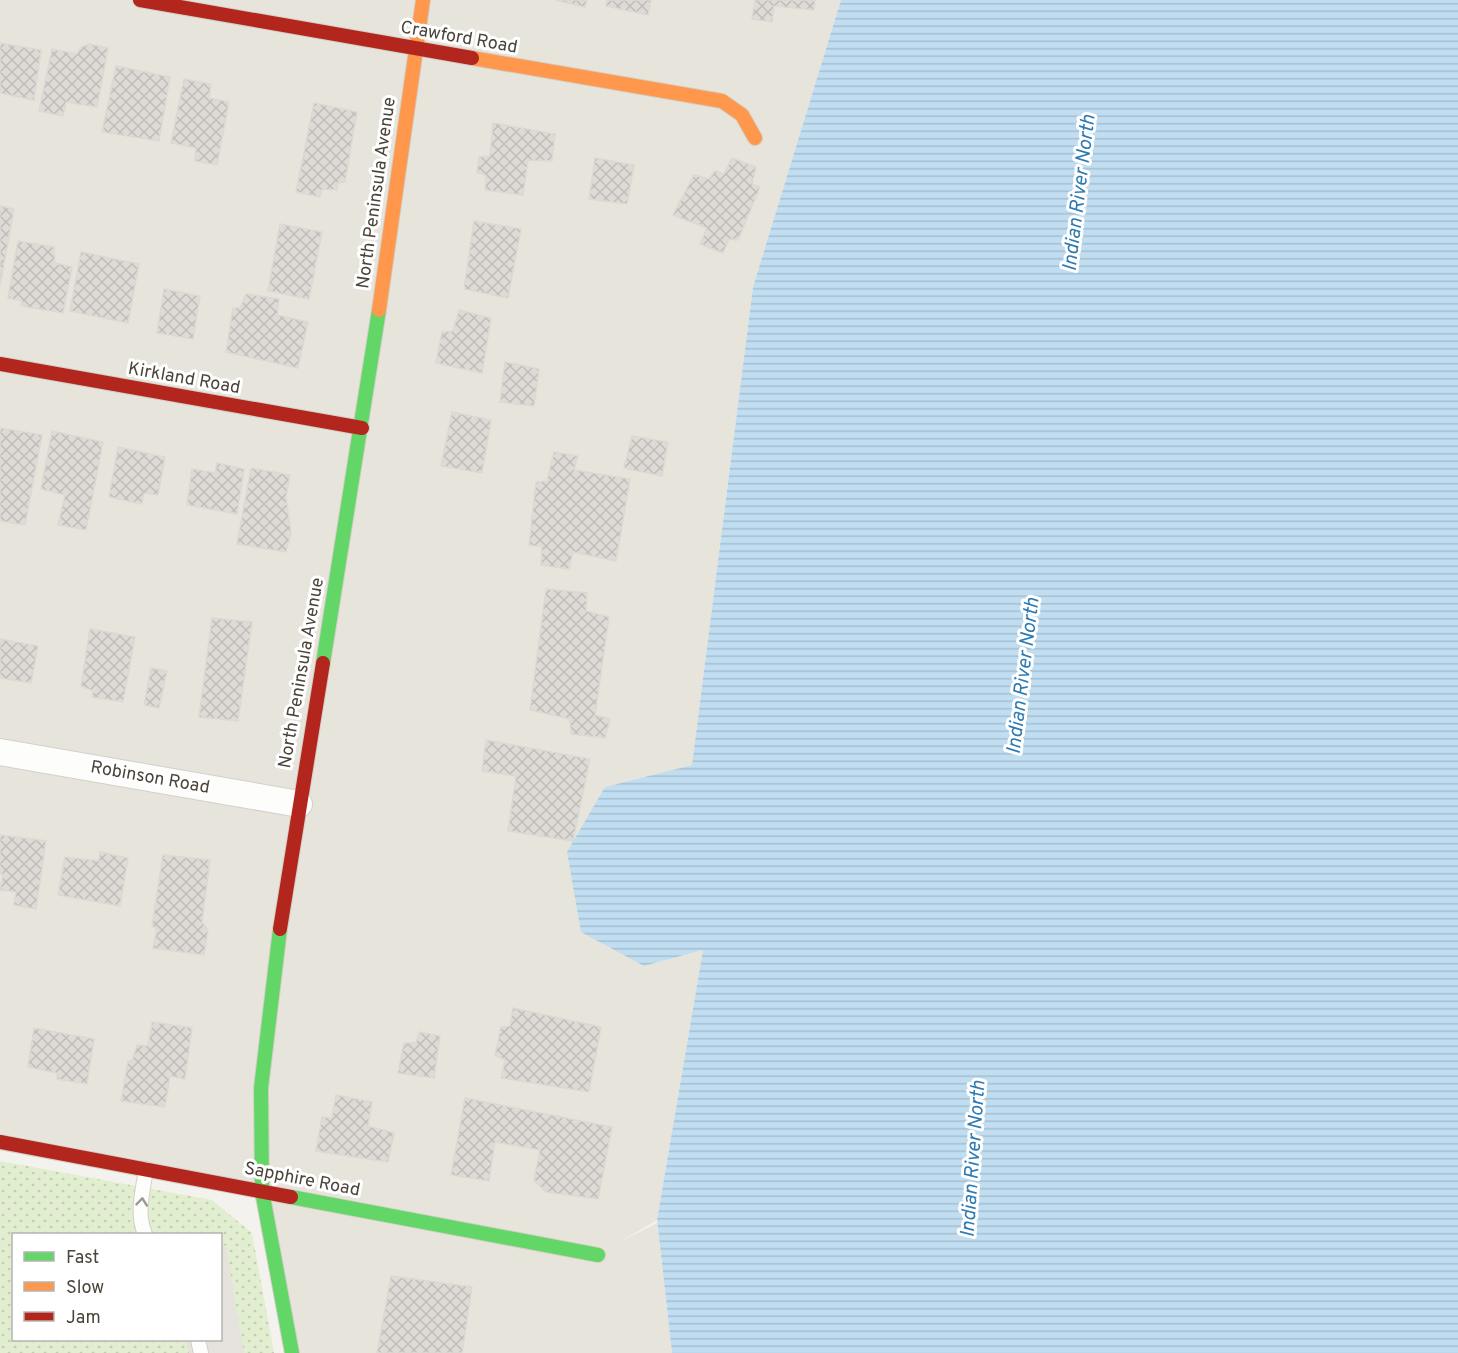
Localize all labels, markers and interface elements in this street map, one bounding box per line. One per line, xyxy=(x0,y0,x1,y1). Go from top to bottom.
street label: Crawford Road xyxy=(399,16,519,60)
street label: North Peninsula Avenue xyxy=(352,96,402,290)
water label: Indian River North xyxy=(1058,113,1103,273)
street label: Kirkland Road xyxy=(126,358,242,400)
street label: North Peninsula Avenue xyxy=(274,576,330,770)
water label: Indian River North xyxy=(1002,596,1047,756)
street label: Robinson Road xyxy=(89,756,211,800)
water label: Indian River North xyxy=(956,1080,992,1238)
street label: Sapphire Road xyxy=(242,1157,362,1203)
one-way arrow xyxy=(135,1198,148,1207)
legend xyxy=(12,1233,222,1341)
text: Fast xyxy=(66,1247,99,1270)
text: Slow xyxy=(66,1277,104,1300)
text: Jam xyxy=(66,1307,101,1330)

